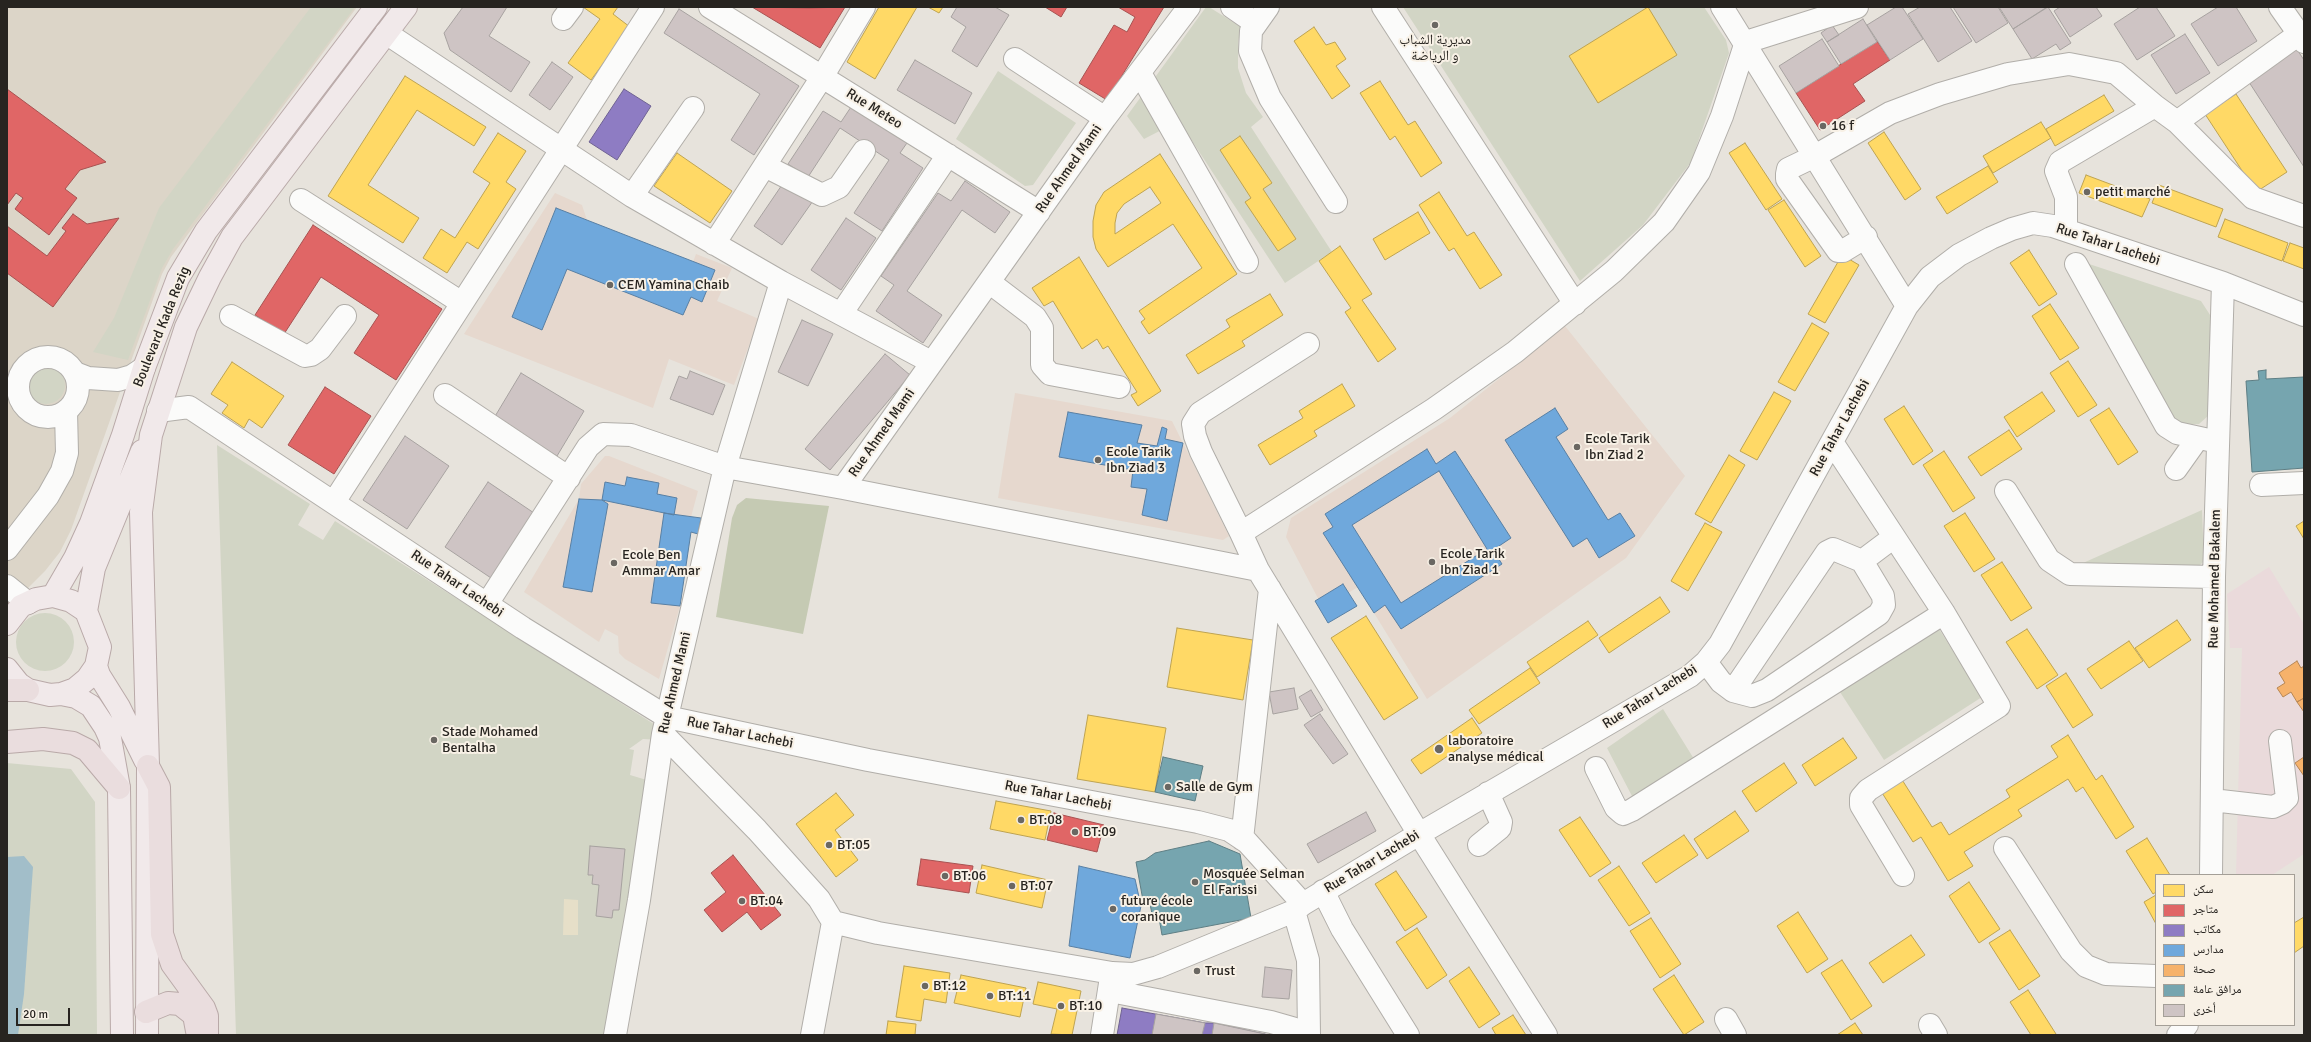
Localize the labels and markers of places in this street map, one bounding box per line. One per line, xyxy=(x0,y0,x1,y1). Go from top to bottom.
marker: مديرية الشباب و الرياضة xyxy=(1430,20,1440,30)
place label: مديرية الشباب و الرياضة xyxy=(1399,32,1471,64)
place label: 16 f xyxy=(1831,118,1854,134)
marker: 16 f xyxy=(1818,121,1828,131)
place label: petit marché xyxy=(2095,184,2171,200)
marker: petit marché xyxy=(2082,187,2092,197)
place label: CEM Yamina Chaib xyxy=(618,277,729,293)
marker: CEM Yamina Chaib xyxy=(605,280,615,290)
place label: Ecole Tarik Ibn Ziad 2 xyxy=(1585,431,1650,464)
marker: Ecole Tarik Ibn Ziad 2 xyxy=(1572,442,1582,452)
place label: Ecole Tarik Ibn Ziad 3 xyxy=(1106,444,1171,476)
marker: Ecole Tarik Ibn Ziad 3 xyxy=(1093,455,1103,465)
place label: Ecole Tarik Ibn Ziad 1 xyxy=(1440,546,1505,578)
place label: Ecole Ben Ammar Amar xyxy=(622,547,700,580)
marker: Ecole Tarik Ibn Ziad 1 xyxy=(1427,557,1437,567)
marker: Ecole Ben Ammar Amar xyxy=(609,558,619,568)
place label: Stade Mohamed Bentalha xyxy=(442,724,538,756)
place label: laboratoire analyse médical xyxy=(1448,733,1544,766)
marker: Stade Mohamed Bentalha xyxy=(429,735,439,745)
marker: laboratoire analyse médical xyxy=(1433,743,1445,755)
place label: Salle de Gym xyxy=(1176,779,1253,795)
marker: Salle de Gym xyxy=(1163,782,1173,792)
place label: BT:08 xyxy=(1029,812,1062,828)
marker: BT:08 xyxy=(1016,815,1026,825)
place label: BT:09 xyxy=(1083,824,1116,840)
marker: BT:09 xyxy=(1070,827,1080,837)
place label: BT:05 xyxy=(837,837,870,853)
marker: BT:05 xyxy=(824,840,834,850)
place label: Mosquée Selman El Farissi xyxy=(1203,866,1305,898)
place label: BT:06 xyxy=(953,868,986,884)
marker: BT:06 xyxy=(940,871,950,881)
marker: Mosquée Selman El Farissi xyxy=(1190,877,1200,887)
place label: BT:07 xyxy=(1020,878,1053,894)
marker: BT:07 xyxy=(1007,881,1017,891)
place label: BT:04 xyxy=(750,893,783,909)
place label: future école coranique xyxy=(1121,893,1193,926)
marker: BT:04 xyxy=(737,896,747,906)
marker: future école coranique xyxy=(1108,904,1118,914)
place label: Trust xyxy=(1205,963,1235,979)
marker: Trust xyxy=(1192,966,1202,976)
place label: BT:12 xyxy=(933,978,966,994)
marker: BT:12 xyxy=(920,981,930,991)
place label: BT:11 xyxy=(998,988,1031,1004)
marker: BT:11 xyxy=(985,991,995,1001)
place label: BT:10 xyxy=(1069,998,1102,1014)
marker: BT:10 xyxy=(1056,1001,1066,1011)

